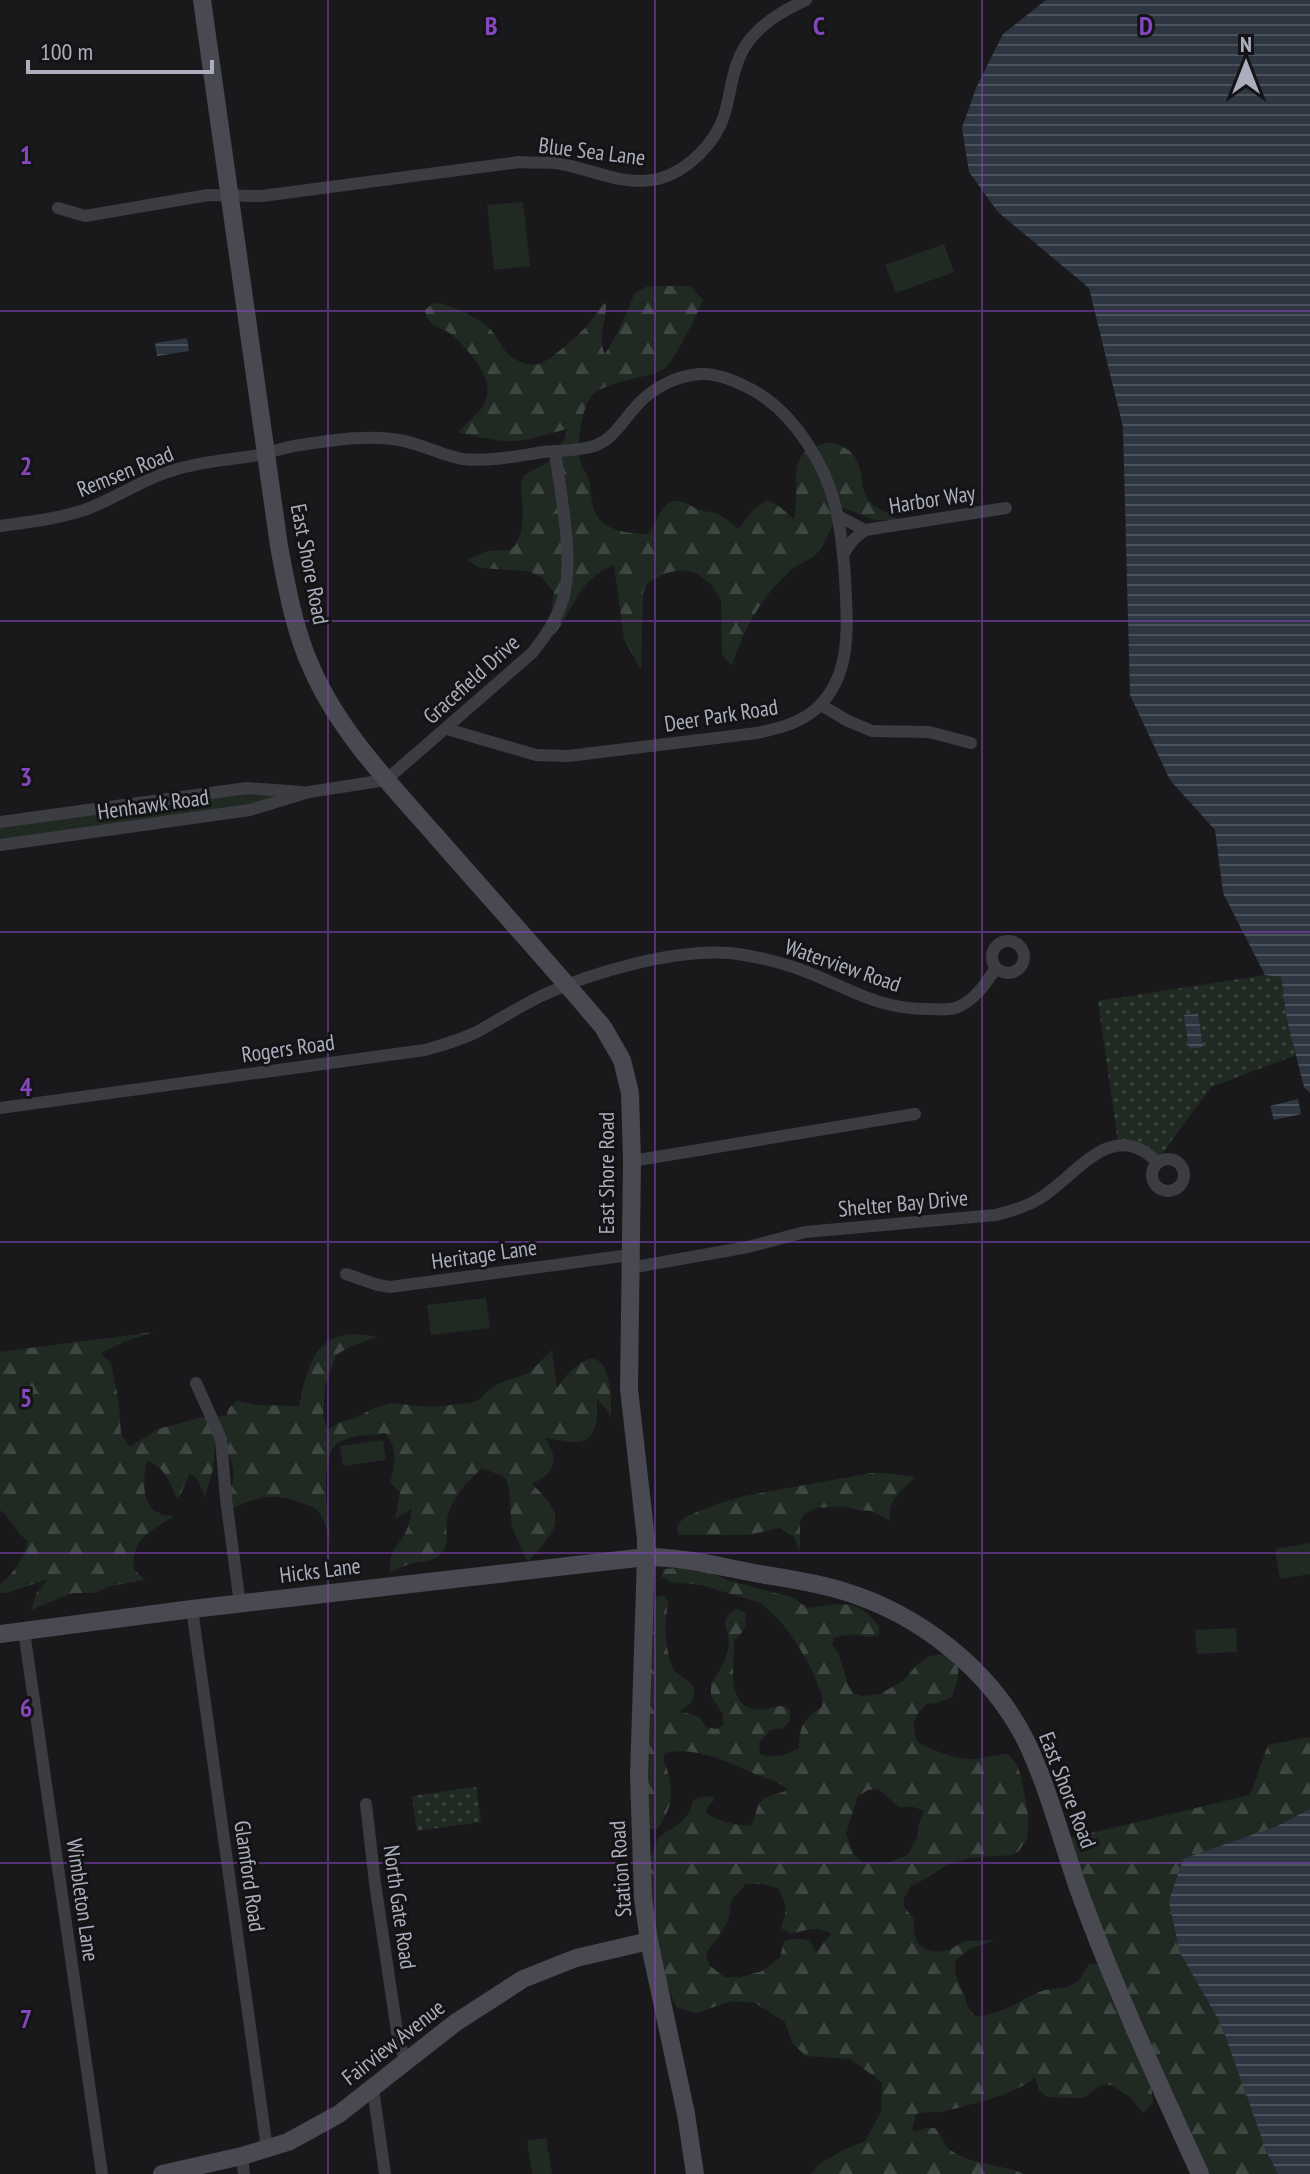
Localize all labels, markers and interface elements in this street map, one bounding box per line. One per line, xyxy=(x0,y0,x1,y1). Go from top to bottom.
text: B xyxy=(485,9,498,42)
text: C xyxy=(813,9,825,42)
text: D xyxy=(1139,9,1153,42)
scale bar xyxy=(28,24,212,74)
north arrow xyxy=(1206,24,1286,104)
text: N xyxy=(1240,30,1252,58)
text: 100 m xyxy=(40,36,93,67)
street label: Blue Sea Lane xyxy=(537,131,647,171)
text: 1 xyxy=(20,138,32,171)
street label: Remsen Road xyxy=(73,439,177,503)
text: 2 xyxy=(20,449,32,482)
street label: Harbor Way xyxy=(887,478,978,520)
street label: East Shore Road xyxy=(285,501,335,627)
street label: Gracefield Drive xyxy=(417,628,525,730)
street label: Deer Park Road xyxy=(662,692,780,738)
text: 3 xyxy=(20,760,32,793)
street label: Henhawk Road xyxy=(95,782,211,826)
street label: Waterview Road xyxy=(781,932,905,998)
street label: Rogers Road xyxy=(240,1028,336,1068)
text: 4 xyxy=(20,1070,33,1103)
street label: East Shore Road xyxy=(592,1112,620,1234)
street label: Shelter Bay Drive xyxy=(837,1183,969,1223)
street label: Heritage Lane xyxy=(429,1233,539,1275)
text: 5 xyxy=(20,1381,32,1414)
street label: Hicks Lane xyxy=(278,1551,362,1589)
text: 6 xyxy=(20,1691,32,1724)
street label: East Shore Road xyxy=(1033,1728,1103,1852)
street label: Glamford Road xyxy=(228,1819,272,1933)
street label: Station Road xyxy=(603,1820,637,1918)
street label: Wimbleton Lane xyxy=(61,1837,105,1963)
street label: North Gate Road xyxy=(377,1843,423,1971)
street label: Fairview Avenue xyxy=(336,1993,450,2091)
text: 7 xyxy=(20,2002,32,2035)

